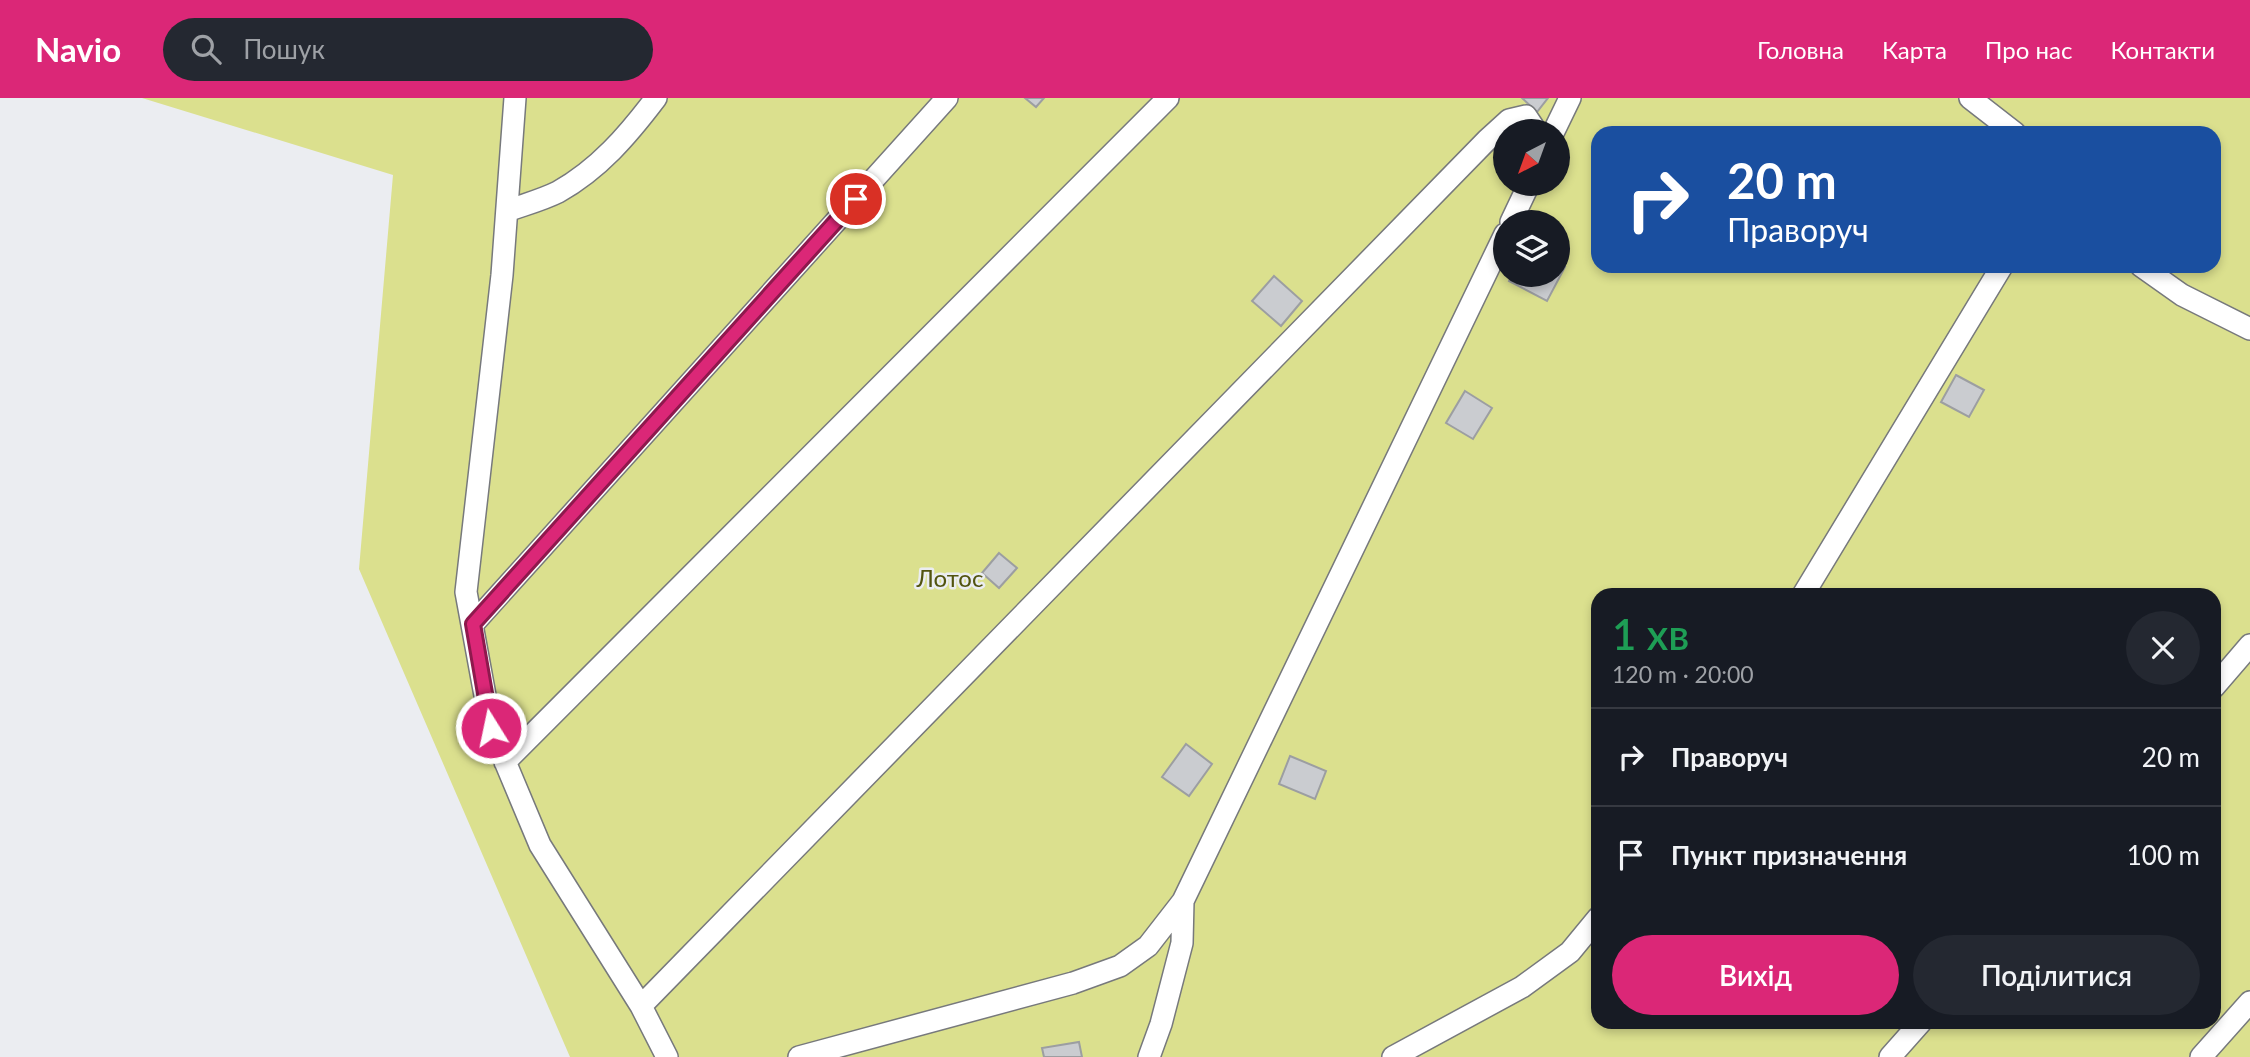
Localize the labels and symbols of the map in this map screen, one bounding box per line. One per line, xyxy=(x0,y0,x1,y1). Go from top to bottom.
north arrow xyxy=(1493,119,1570,196)
pin xyxy=(826,169,886,229)
park label: Лотос xyxy=(916,563,983,592)
position arrow xyxy=(454,691,528,765)

